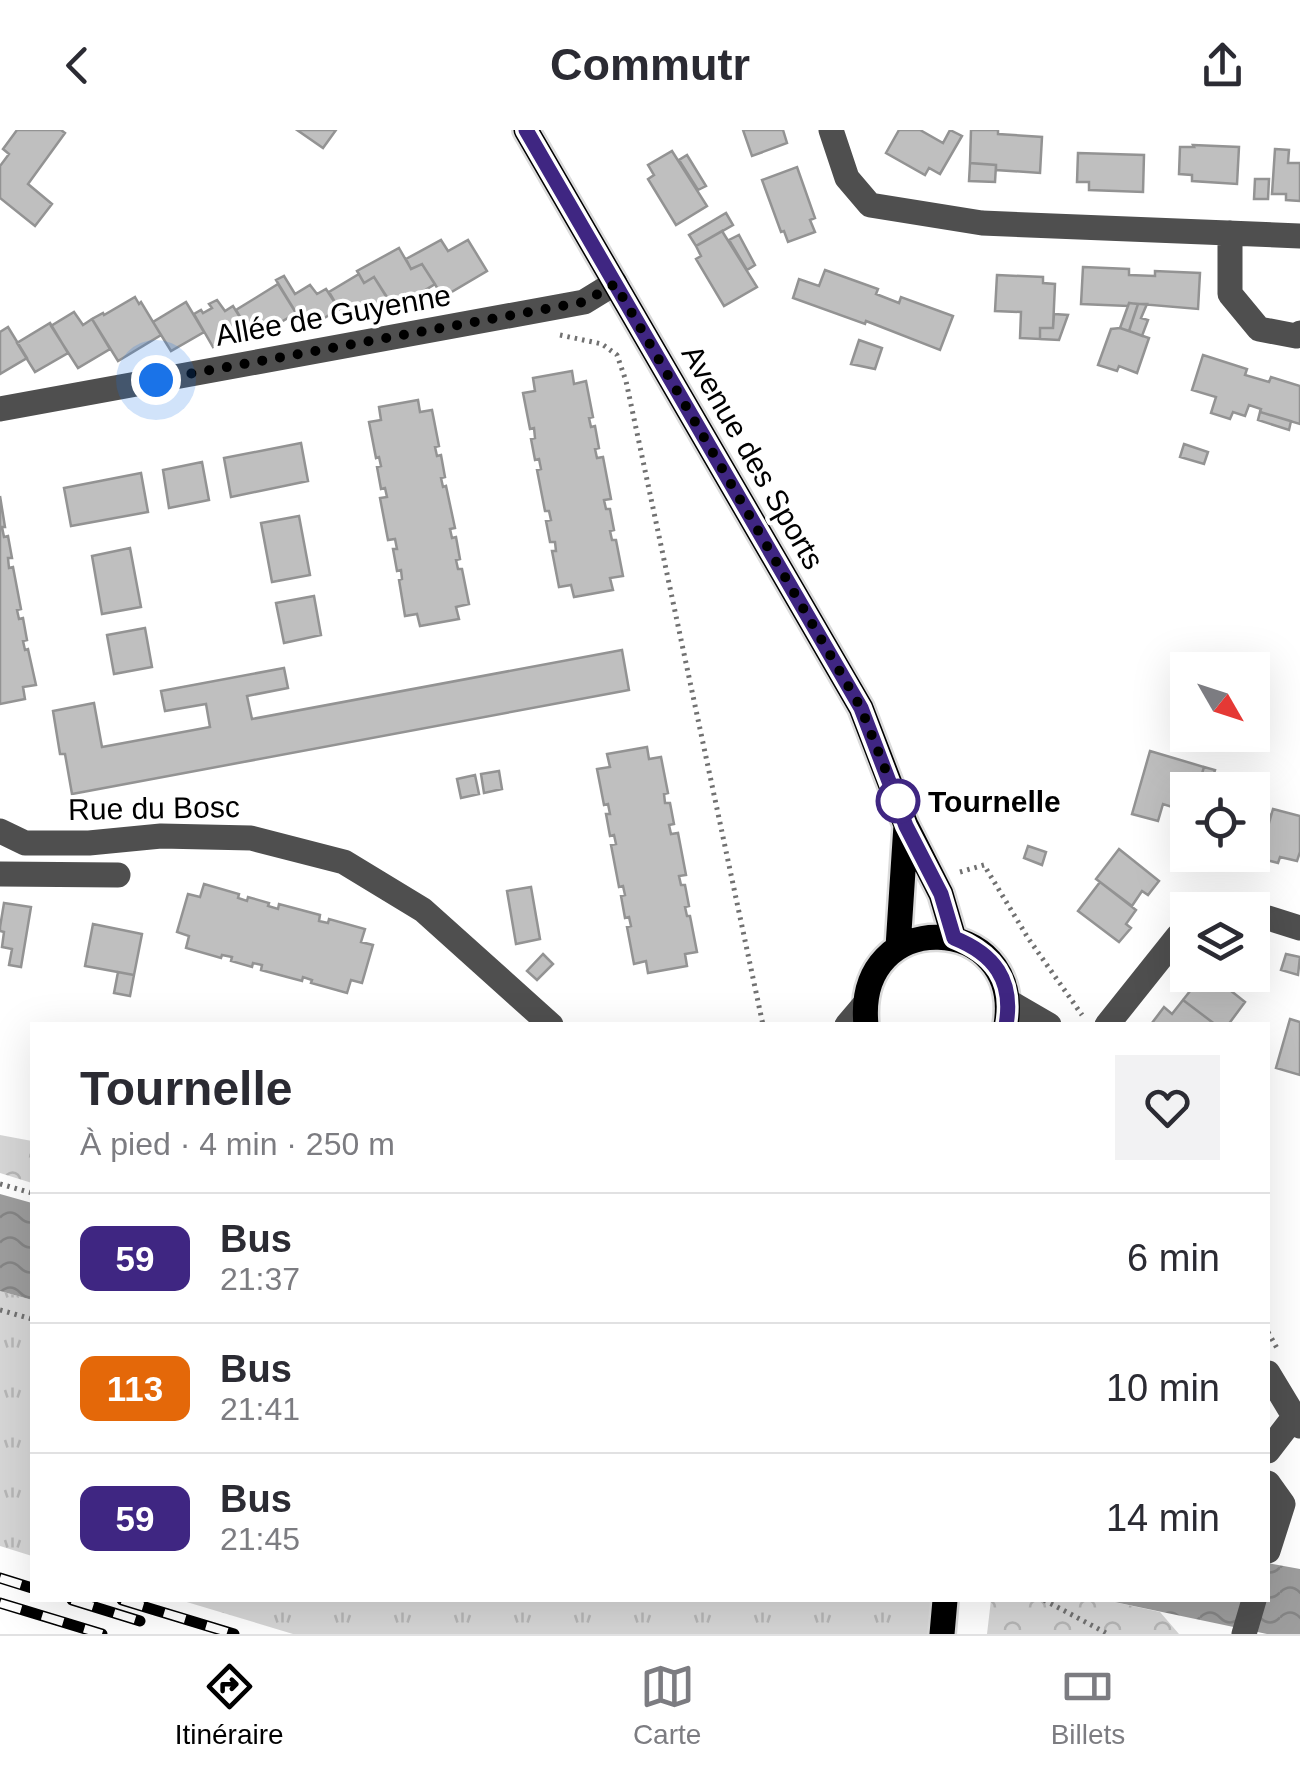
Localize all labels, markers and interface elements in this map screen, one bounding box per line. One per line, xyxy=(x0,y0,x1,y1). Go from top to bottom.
icon: back xyxy=(50,38,105,93)
icon: share xyxy=(1195,38,1250,93)
text: Commutr xyxy=(550,39,750,90)
street label: Allée de Guyenne xyxy=(213,278,453,352)
street label: Avenue des Sports xyxy=(675,339,831,575)
your location xyxy=(131,355,181,405)
north arrow xyxy=(1170,652,1270,752)
map controls xyxy=(1170,652,1270,992)
button: locate xyxy=(1170,772,1270,872)
marker: Tournelle xyxy=(877,780,919,822)
place label: Tournelle xyxy=(928,785,1061,818)
street label: Rue du Bosc xyxy=(68,790,240,826)
button: layers xyxy=(1170,892,1270,992)
button: heart xyxy=(1115,1055,1220,1160)
text: Tournelle xyxy=(80,1062,292,1115)
text: À pied · 4 min · 250 m xyxy=(80,1126,395,1162)
text: Bus xyxy=(220,1218,292,1260)
text: 6 min xyxy=(1127,1237,1220,1279)
text: 59 xyxy=(116,1239,154,1278)
text: 21:37 xyxy=(220,1261,300,1297)
text: Bus xyxy=(220,1348,292,1390)
text: 10 min xyxy=(1106,1367,1220,1409)
text: 113 xyxy=(107,1369,163,1408)
text: 21:41 xyxy=(220,1391,300,1427)
text: Bus xyxy=(220,1478,292,1520)
text: 14 min xyxy=(1106,1497,1220,1539)
text: 59 xyxy=(116,1499,154,1538)
text: 21:45 xyxy=(220,1521,300,1557)
tab: Itinéraire xyxy=(175,1659,284,1751)
tab: Carte xyxy=(633,1659,701,1751)
tab: Billets xyxy=(1051,1659,1125,1751)

